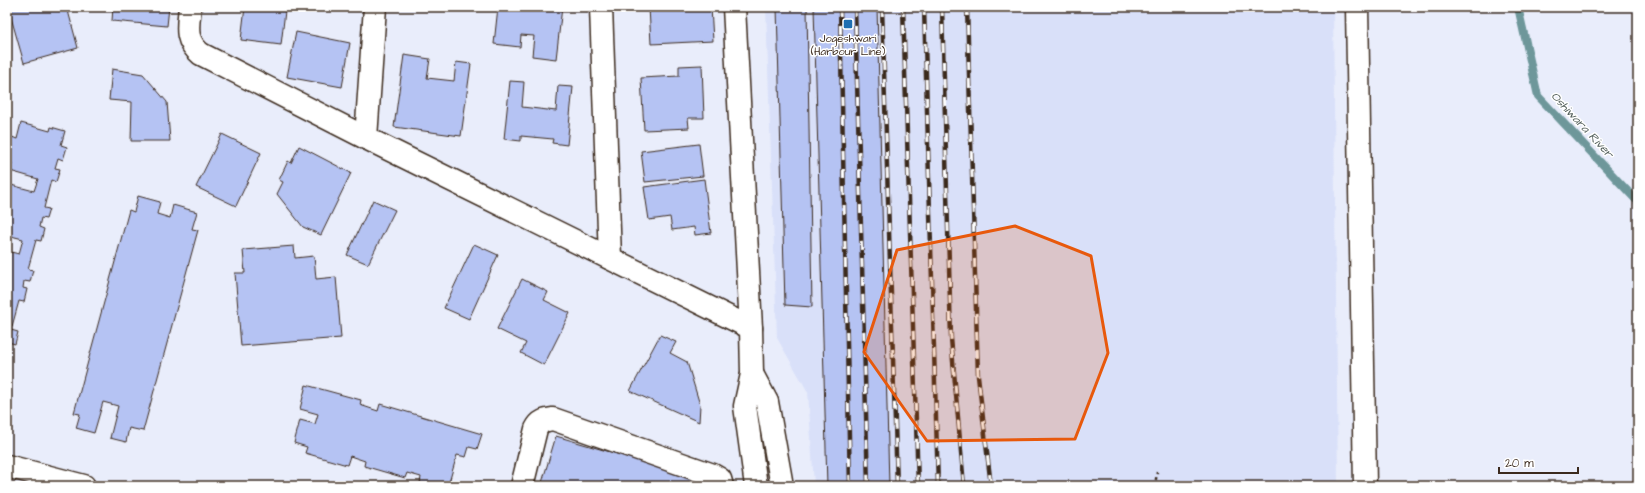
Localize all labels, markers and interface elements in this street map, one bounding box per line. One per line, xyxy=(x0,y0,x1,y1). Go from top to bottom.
marker: Jogeshwari (Harbour Line) xyxy=(842,18,854,30)
place label: Jogeshwari (Harbour Line) xyxy=(811,31,885,59)
water label: Oshiwara River xyxy=(1547,88,1618,163)
scale bar xyxy=(1499,449,1578,475)
text: 20 m xyxy=(1505,455,1534,472)

